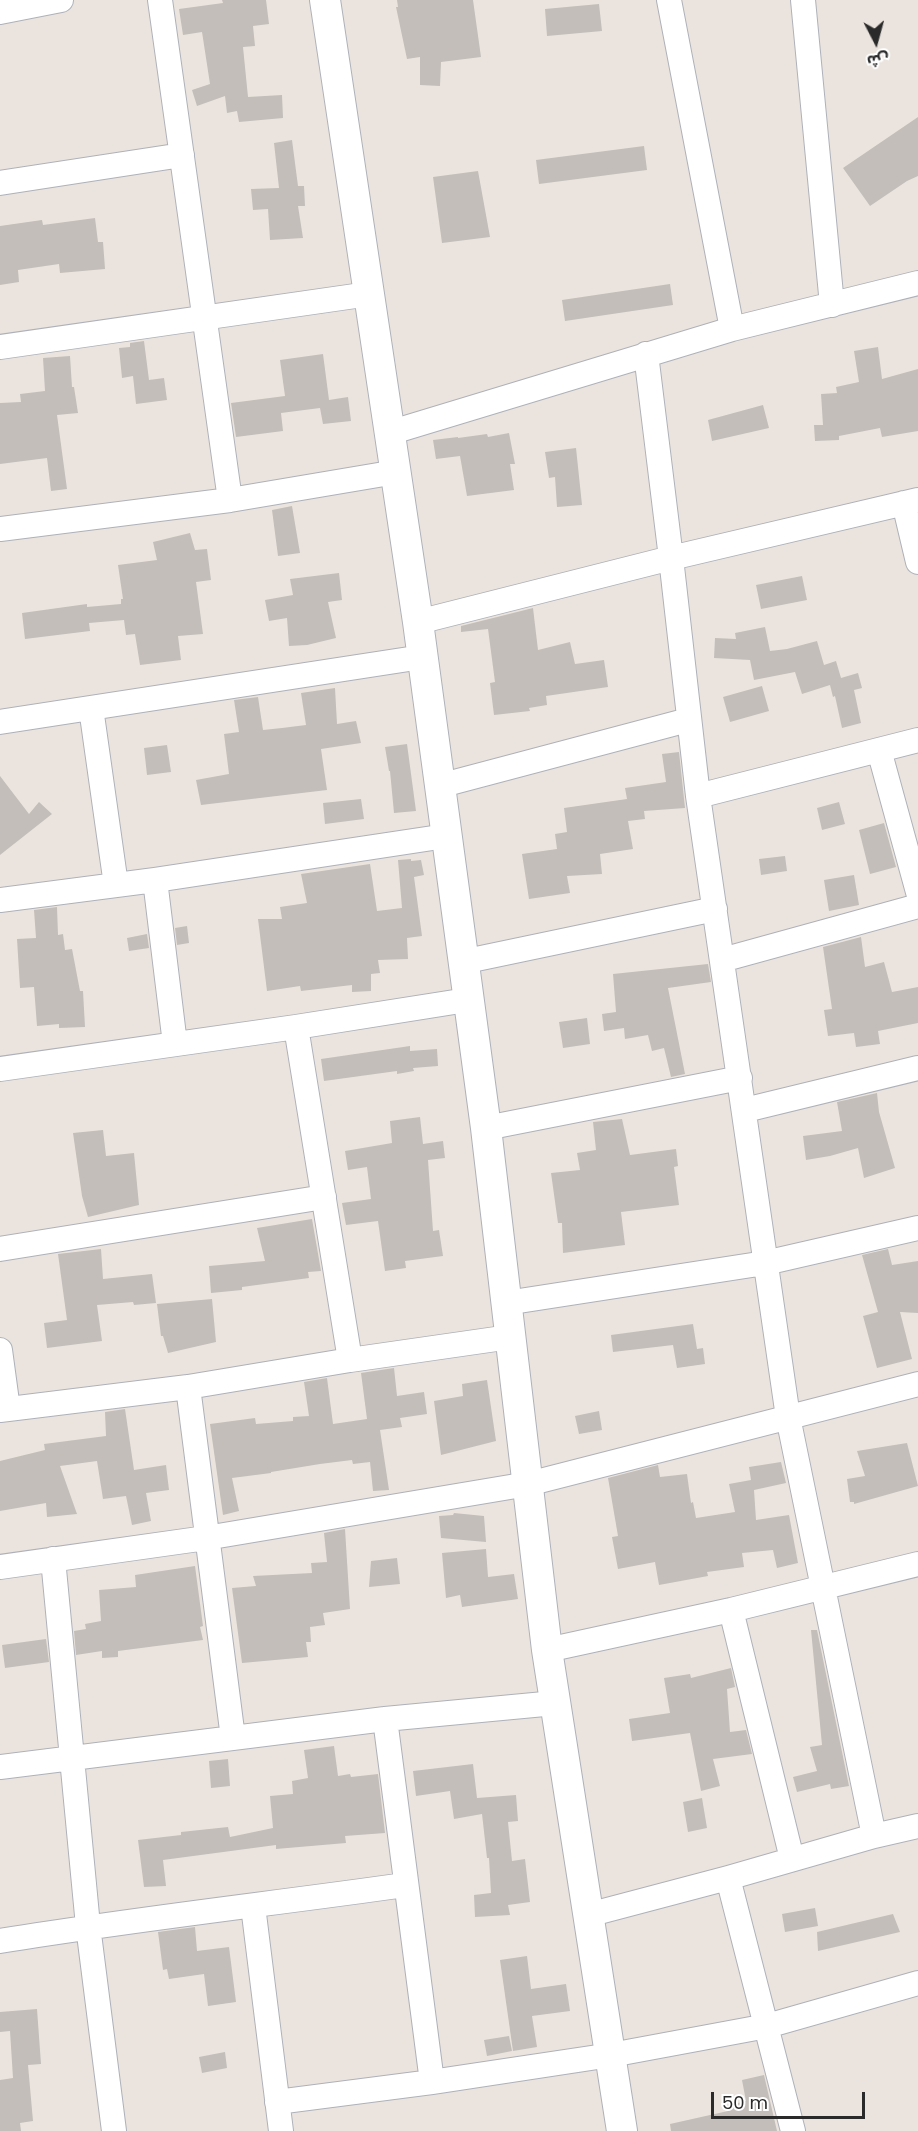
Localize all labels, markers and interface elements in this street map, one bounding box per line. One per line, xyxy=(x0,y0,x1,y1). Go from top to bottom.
north arrow xyxy=(846,12,906,72)
text: ش xyxy=(866,48,890,73)
scale bar xyxy=(714,2080,868,2118)
text: 50 m xyxy=(722,2090,768,2115)

